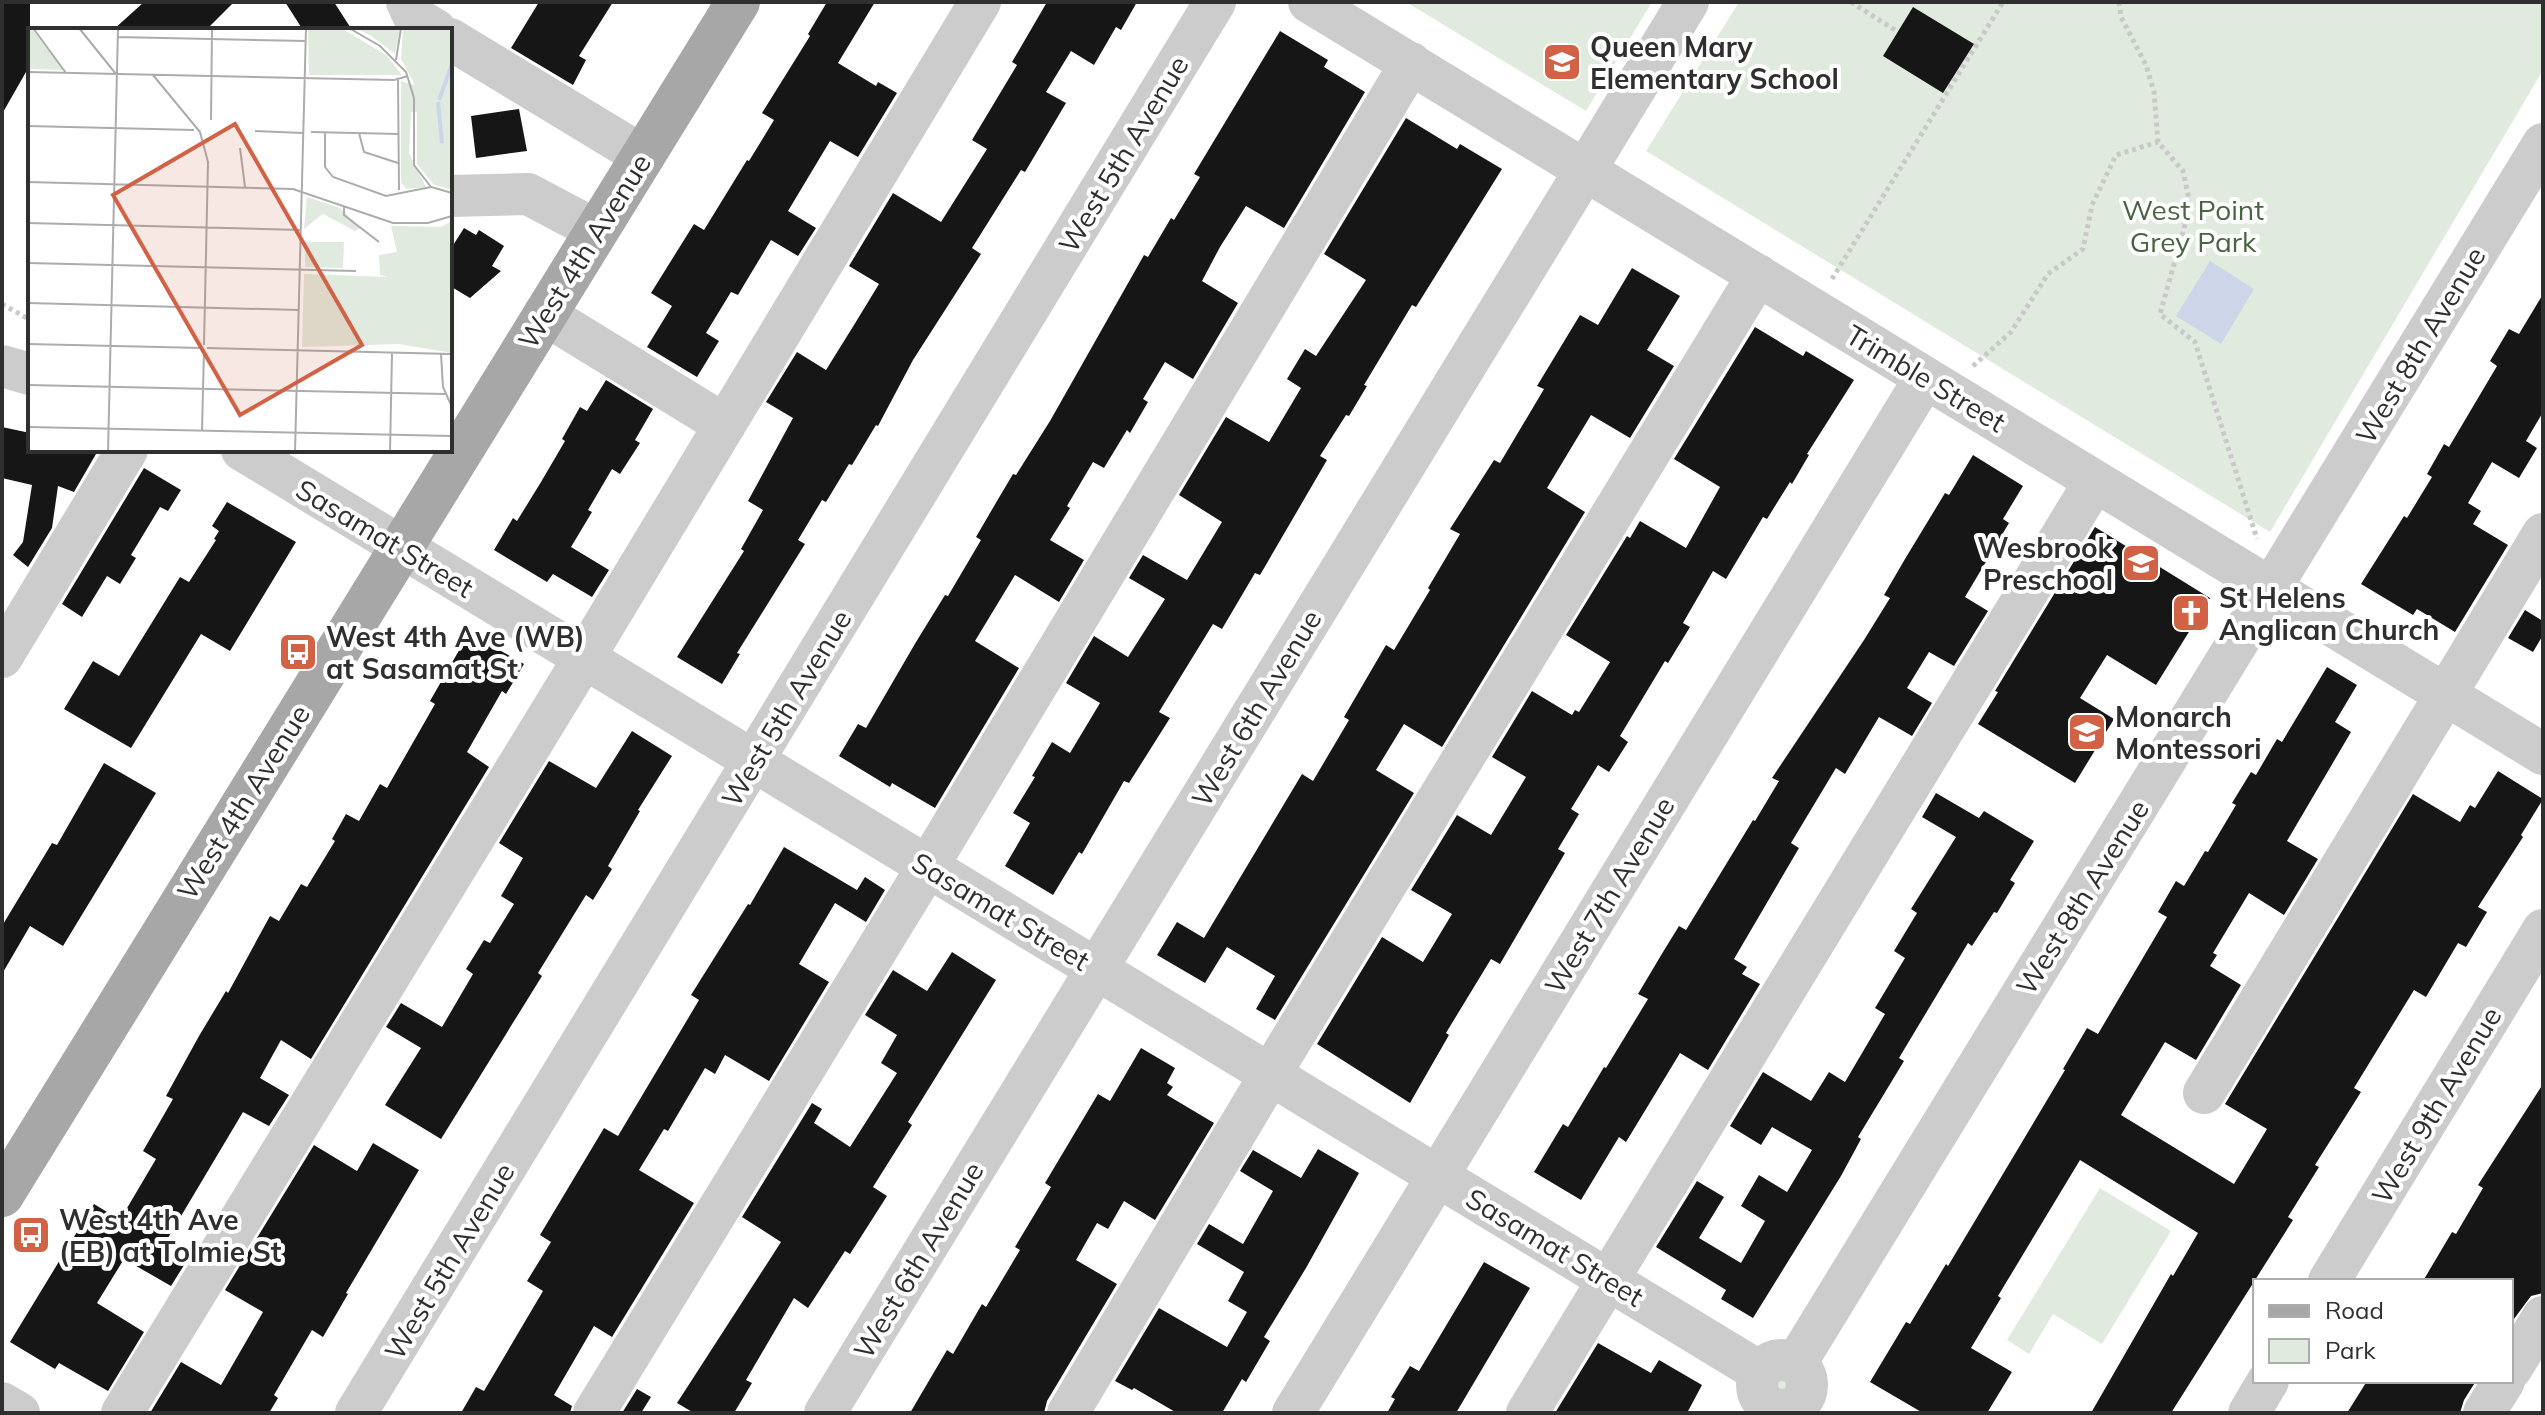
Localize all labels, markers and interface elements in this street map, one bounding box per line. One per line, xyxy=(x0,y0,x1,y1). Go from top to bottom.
inset map xyxy=(28,28,452,452)
place label: Queen Mary Elementary School xyxy=(1590,29,1839,96)
school or university icon: Queen Mary Elementary School xyxy=(1541,41,1583,83)
street label: West 5th Avenue xyxy=(1050,49,1196,259)
street label: West 4th Avenue xyxy=(510,147,658,355)
park label: West Point Grey Park xyxy=(2122,192,2264,259)
street label: West 8th Avenue xyxy=(2347,240,2493,450)
street label: Trimble Street xyxy=(1840,317,2012,439)
street label: Sasamat Street xyxy=(290,471,480,605)
place label: Wesbrook Preschool xyxy=(1977,530,2114,597)
school or university icon: Wesbrook Preschool xyxy=(2120,542,2162,584)
place label: St Helens Anglican Church xyxy=(2219,580,2439,647)
church icon: St Helens Anglican Church xyxy=(2170,592,2212,634)
street label: West 5th Avenue xyxy=(713,603,859,813)
street label: West 6th Avenue xyxy=(1183,603,1329,813)
place label: West 4th Ave (WB) at Sasamat St xyxy=(326,619,585,686)
bus stop icon: West 4th Ave (WB) at Sasamat St xyxy=(277,631,319,673)
street label: West 4th Avenue xyxy=(169,698,317,906)
place label: Monarch Montessori xyxy=(2115,699,2262,766)
school or university icon: Monarch Montessori xyxy=(2066,711,2108,753)
street label: West 7th Avenue xyxy=(1536,790,1682,1000)
street label: West 8th Avenue xyxy=(2008,793,2156,1001)
street label: Sasamat Street xyxy=(906,844,1096,978)
street label: West 9th Avenue xyxy=(2363,1000,2509,1210)
street label: West 6th Avenue xyxy=(845,1155,991,1365)
street label: West 5th Avenue xyxy=(376,1156,522,1366)
street label: Sasamat Street xyxy=(1460,1180,1650,1314)
place label: West 4th Ave (EB) at Tolmie St xyxy=(59,1202,282,1269)
bus stop icon: West 4th Ave (EB) at Tolmie St xyxy=(10,1214,52,1256)
legend xyxy=(2253,1279,2513,1383)
text: Road xyxy=(2325,1295,2384,1325)
text: Park xyxy=(2325,1335,2376,1365)

